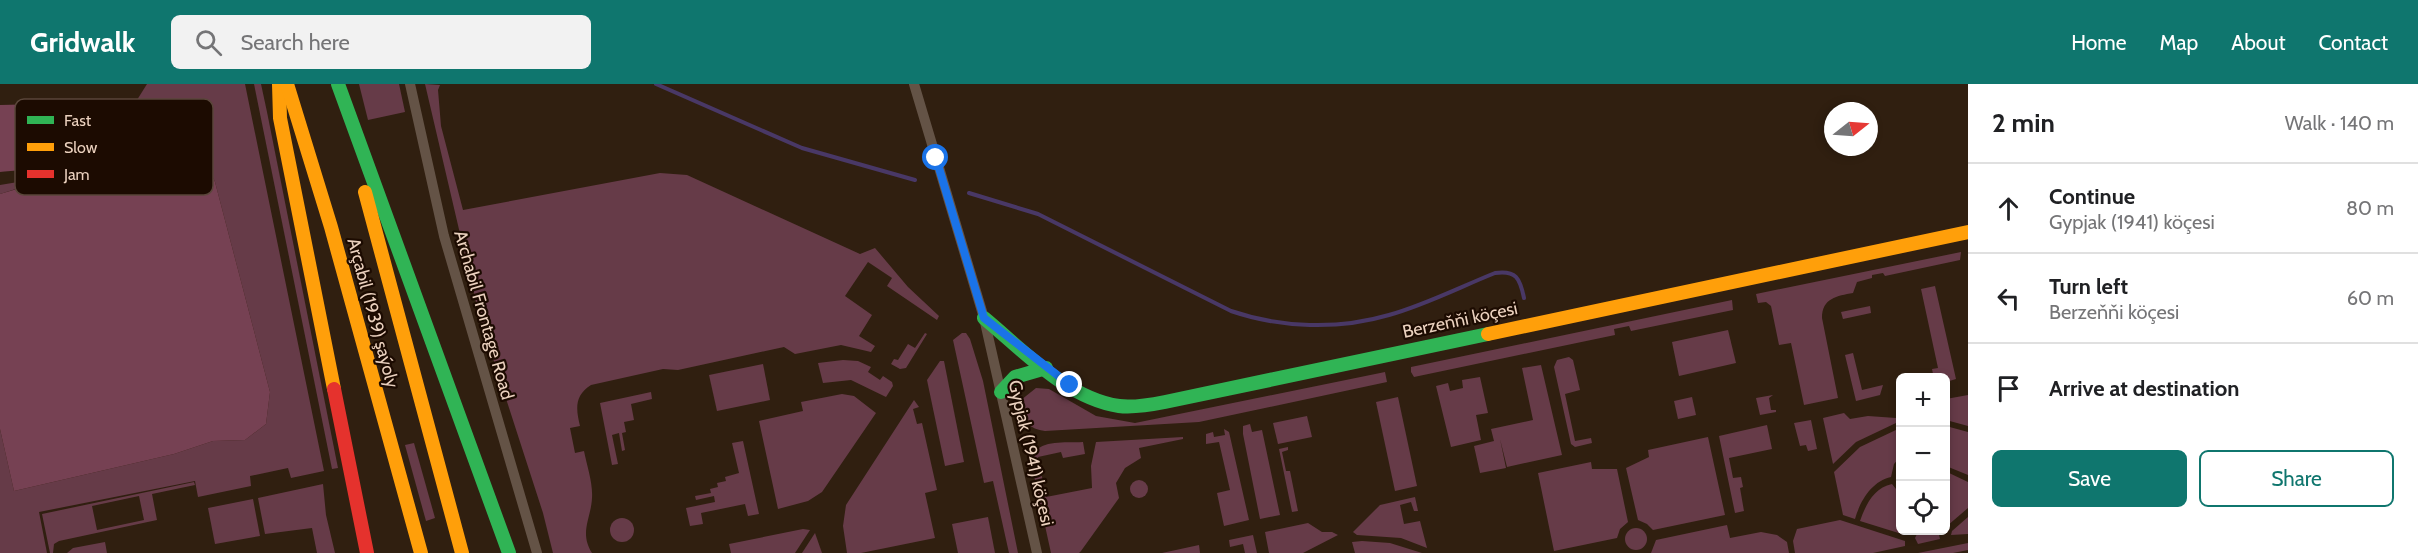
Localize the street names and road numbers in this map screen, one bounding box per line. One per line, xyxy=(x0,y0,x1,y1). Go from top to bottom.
street label: Archabil Frontage Road xyxy=(449,228,519,402)
street label: Arçabil (1939) şaýoly xyxy=(342,236,404,390)
street label: Berzeňňi köçesi xyxy=(1400,297,1520,343)
street label: Gypjak (1941) köçesi xyxy=(1004,378,1058,528)

